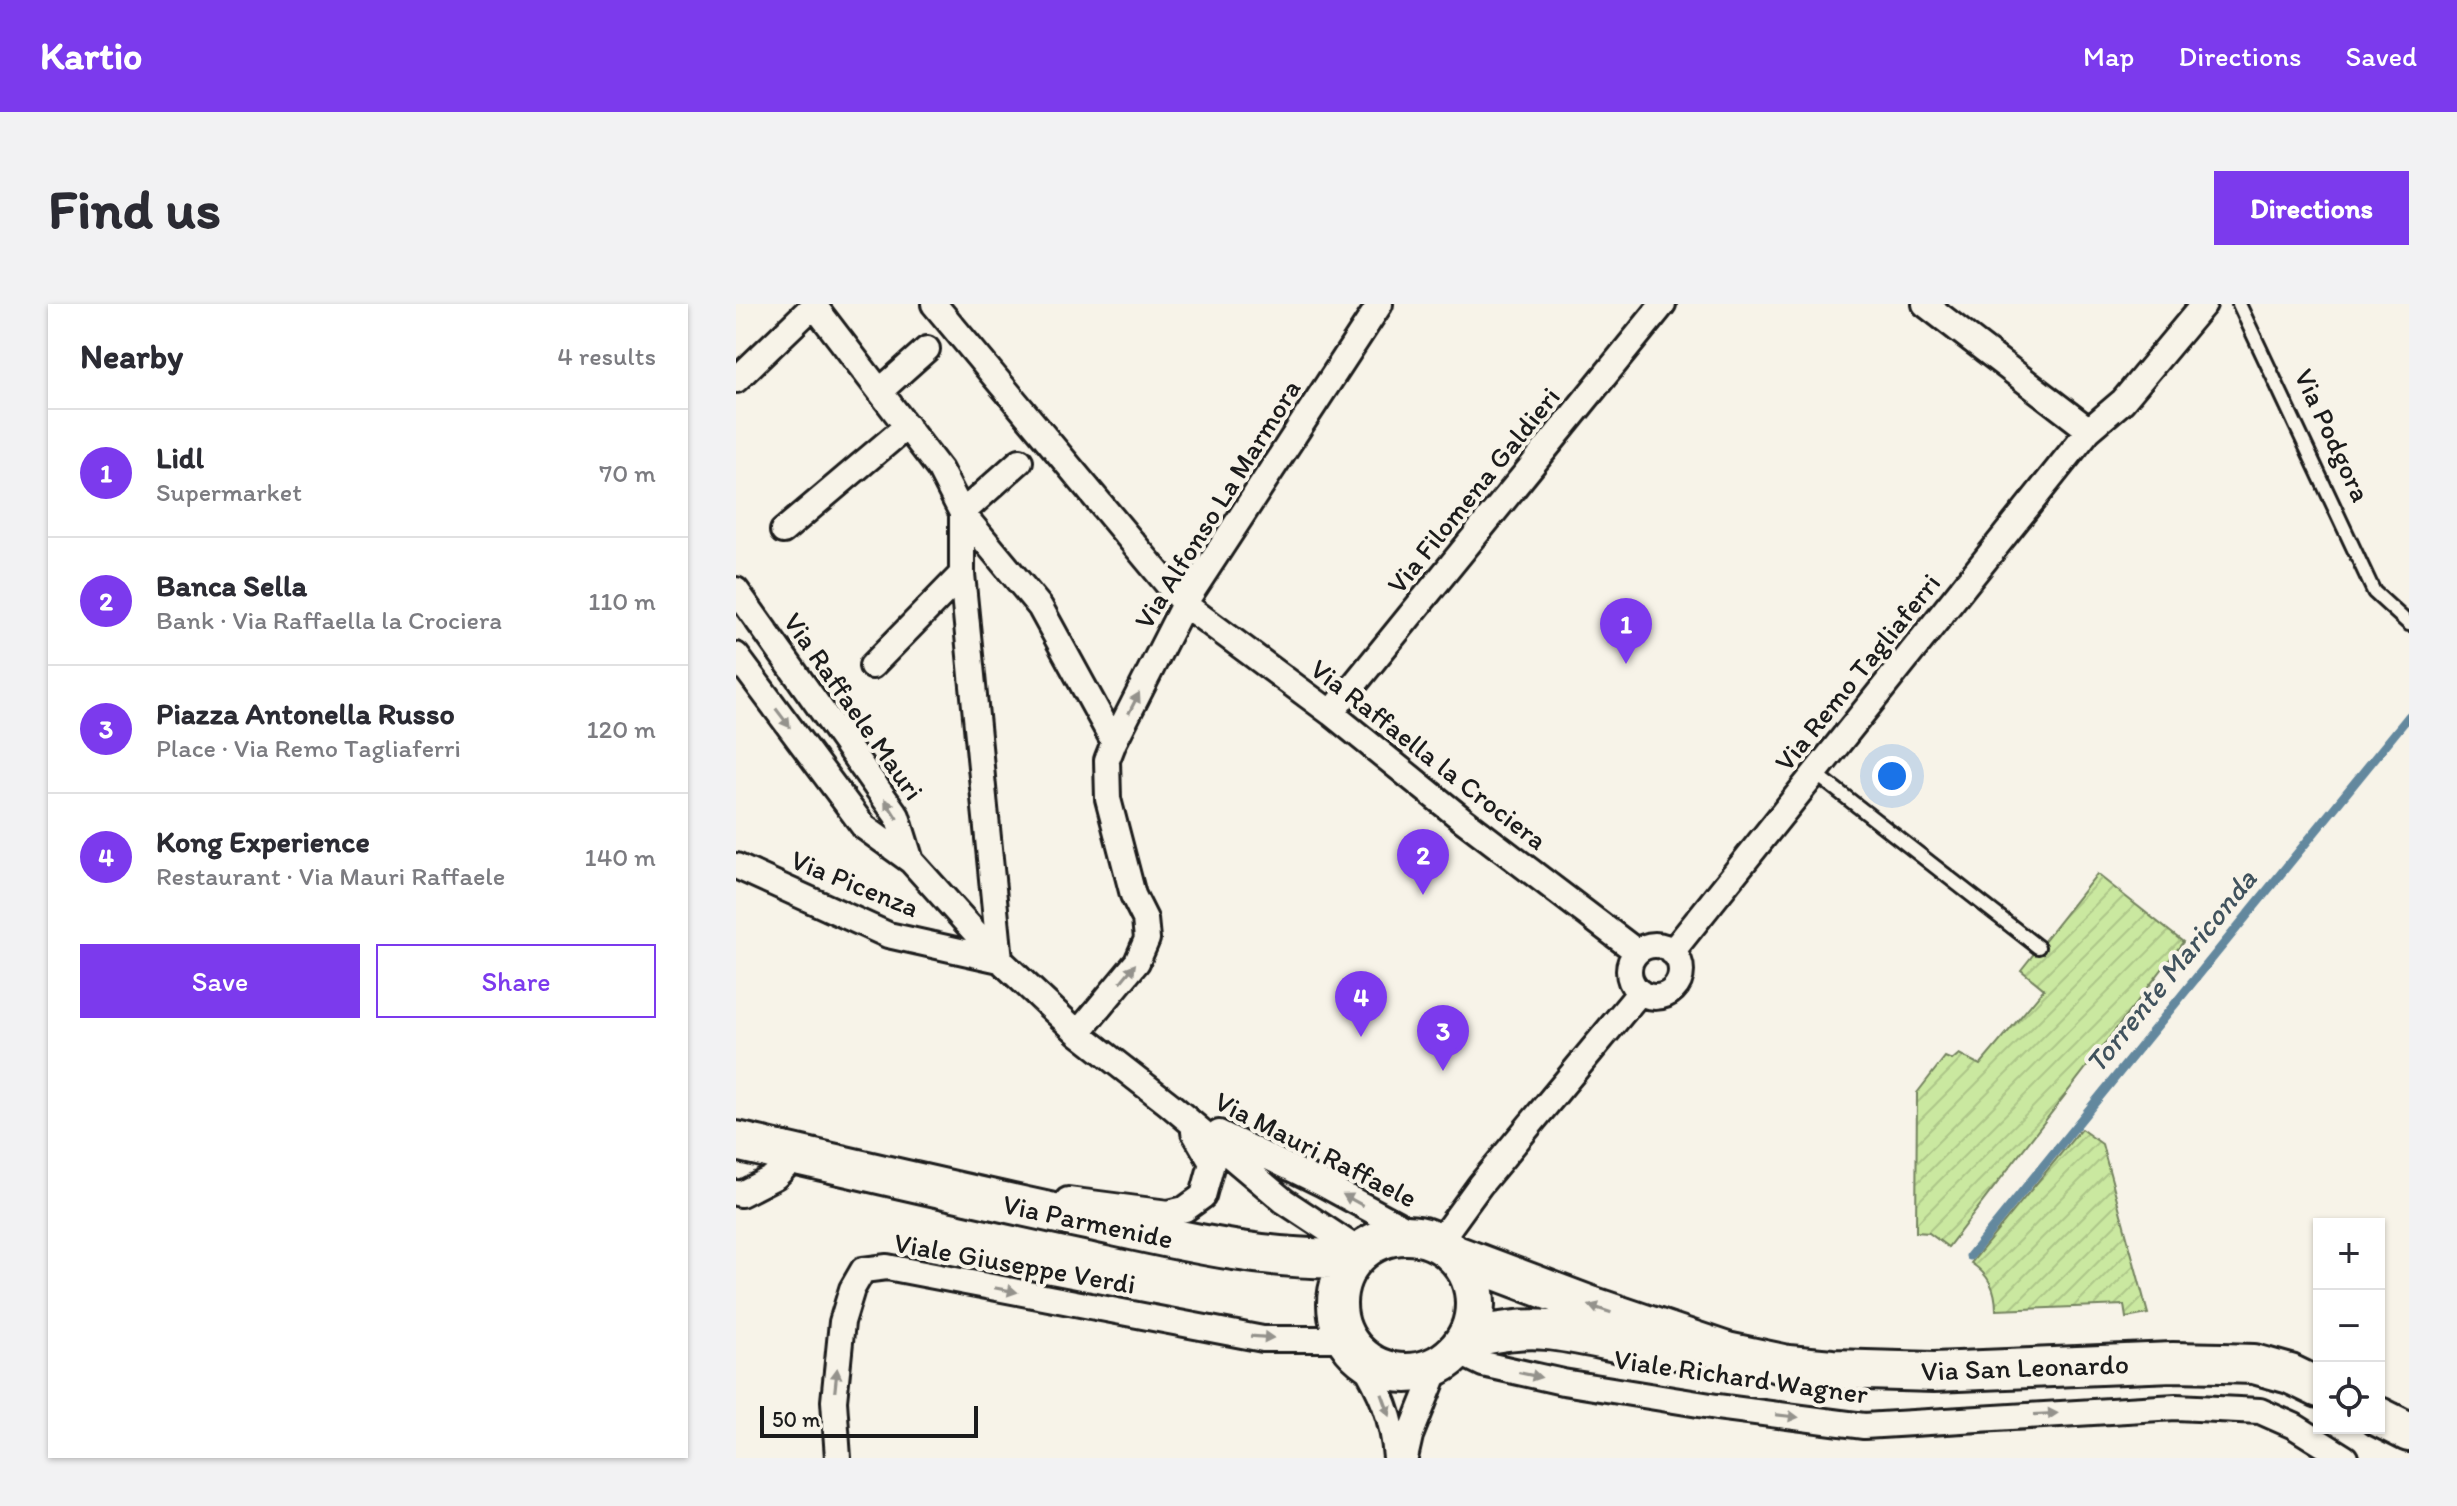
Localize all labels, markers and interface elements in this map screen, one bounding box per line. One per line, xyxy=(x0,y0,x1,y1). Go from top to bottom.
text: Kartio xyxy=(40,33,142,79)
text: Map xyxy=(2083,39,2134,73)
text: Directions xyxy=(2178,39,2302,73)
text: Saved xyxy=(2346,39,2417,73)
button: Directions xyxy=(2214,171,2409,245)
text: Find us xyxy=(48,175,221,242)
text: Nearby xyxy=(80,336,183,377)
text: 4 results xyxy=(557,340,656,372)
street label: Via Podgora xyxy=(2287,363,2379,507)
street label: Via Alfonso La Marmora xyxy=(1126,373,1308,635)
street label: Via Filomena Galdieri xyxy=(1379,380,1567,600)
text: Lidl xyxy=(156,439,204,476)
text: 1 xyxy=(100,457,112,489)
text: 70 m xyxy=(599,457,656,489)
text: Supermarket xyxy=(156,476,302,508)
street label: Via Remo Tagliaferri xyxy=(1767,566,1947,778)
text: Banca Sella xyxy=(156,567,307,604)
text: 2 xyxy=(99,585,113,617)
text: 110 m xyxy=(588,585,656,617)
pin: 1 xyxy=(1600,598,1652,664)
text: Bank · Via Raffaella la Crociera xyxy=(156,604,502,636)
street label: Via Raffaele Mauri xyxy=(777,606,931,806)
street label: Via Raffaella la Crociera xyxy=(1304,651,1554,857)
one-way arrow xyxy=(1127,691,1141,714)
text: Piazza Antonella Russo xyxy=(156,695,455,732)
one-way arrow xyxy=(774,708,790,728)
text: 3 xyxy=(99,713,113,745)
text: 120 m xyxy=(587,713,656,745)
text: Place · Via Remo Tagliaferri xyxy=(156,732,461,764)
your location xyxy=(1872,756,1912,796)
one-way arrow xyxy=(884,797,899,820)
text: Kong Experience xyxy=(156,823,370,860)
pin: 2 xyxy=(1397,829,1449,895)
text: 4 xyxy=(98,841,114,873)
text: 140 m xyxy=(585,841,656,873)
street label: Via Picenza xyxy=(786,842,924,924)
text: Restaurant · Via Mauri Raffaele xyxy=(156,860,505,892)
water label: Torrente Mariconda xyxy=(2077,861,2265,1080)
button: Save xyxy=(80,944,360,1018)
button: Share xyxy=(376,944,656,1018)
one-way arrow xyxy=(1119,963,1136,983)
pin: 4 xyxy=(1335,971,1387,1037)
pin: 3 xyxy=(1417,1005,1469,1071)
street label: Via Mauri Raffaele xyxy=(1209,1083,1423,1215)
street label: Via Parmenide xyxy=(1000,1186,1176,1256)
one-way arrow xyxy=(1341,1193,1364,1206)
map controls xyxy=(2313,1218,2385,1434)
button: + xyxy=(2313,1218,2385,1290)
street label: Viale Giuseppe Verdi xyxy=(891,1225,1139,1301)
one-way arrow xyxy=(994,1284,1019,1296)
button: − xyxy=(2313,1290,2385,1362)
one-way arrow xyxy=(1588,1302,1612,1314)
one-way arrow xyxy=(1249,1331,1274,1344)
street label: Viale Richard Wagner xyxy=(1612,1341,1871,1411)
street label: Via San Leonardo xyxy=(1920,1346,2130,1388)
button: locate xyxy=(2313,1362,2385,1434)
one-way arrow xyxy=(830,1367,843,1392)
one-way arrow xyxy=(1518,1369,1543,1382)
one-way arrow xyxy=(1380,1393,1392,1417)
scale bar xyxy=(760,1402,978,1438)
text: 50 m xyxy=(772,1406,821,1433)
one-way arrow xyxy=(2034,1407,2059,1420)
one-way arrow xyxy=(1775,1409,1800,1422)

